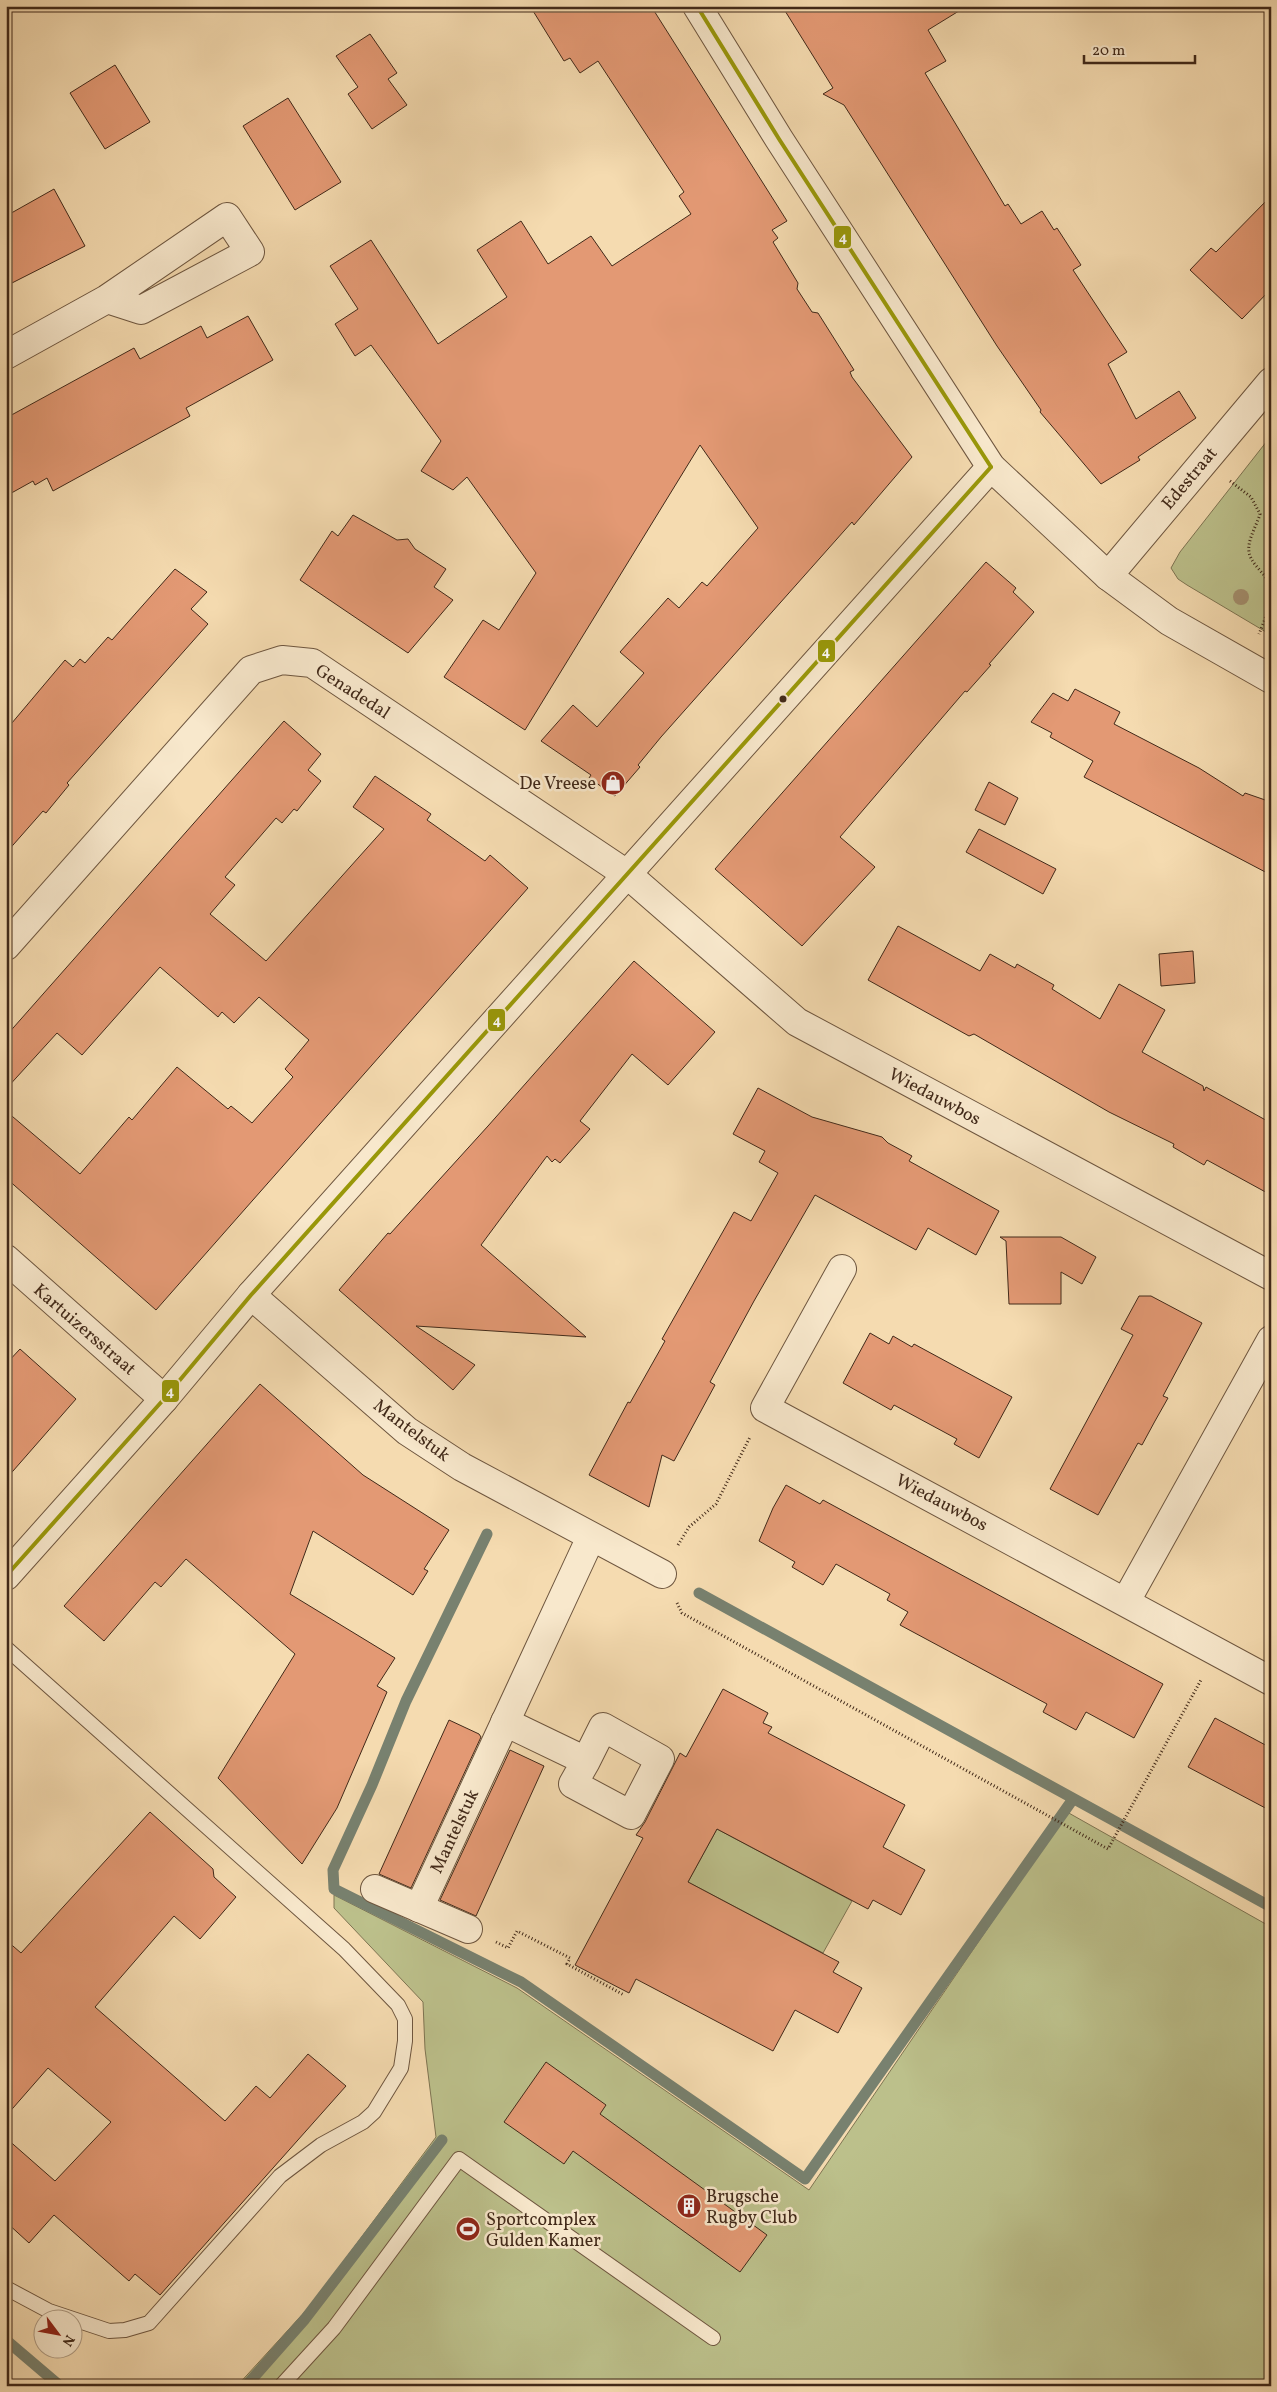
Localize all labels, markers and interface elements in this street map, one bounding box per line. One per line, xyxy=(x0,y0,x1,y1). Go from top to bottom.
scale bar xyxy=(1084,32,1196,64)
text: 20 m xyxy=(1092,41,1125,62)
line badge: 4 xyxy=(833,225,852,249)
text: 4 xyxy=(839,229,848,248)
street label: Edestraat xyxy=(1156,442,1224,516)
line badge: 4 xyxy=(817,639,836,663)
text: 4 xyxy=(822,643,831,662)
street label: Genadedal xyxy=(310,659,394,726)
unlabelled marker xyxy=(778,694,788,704)
shop icon: De Vreese xyxy=(600,770,626,796)
place label: De Vreese xyxy=(519,772,596,797)
line badge: 4 xyxy=(487,1008,506,1032)
text: 4 xyxy=(493,1012,502,1031)
street label: Wiedauwbos xyxy=(884,1063,985,1132)
street label: Kartuizersstraat xyxy=(27,1278,141,1382)
line badge: 4 xyxy=(161,1379,180,1403)
text: 4 xyxy=(166,1383,175,1402)
street label: Mantelstuk xyxy=(367,1394,455,1469)
street label: Wiedauwbos xyxy=(891,1469,992,1538)
street label: Mantelstuk xyxy=(425,1785,486,1878)
place label: Brugsche Rugby Club xyxy=(706,2185,797,2231)
building icon: Brugsche Rugby Club xyxy=(676,2193,702,2219)
place label: Sportcomplex Gulden Kamer xyxy=(486,2208,601,2254)
sports icon: Sportcomplex Gulden Kamer xyxy=(455,2216,481,2242)
north arrow xyxy=(32,2310,82,2360)
text: N xyxy=(57,2331,79,2349)

